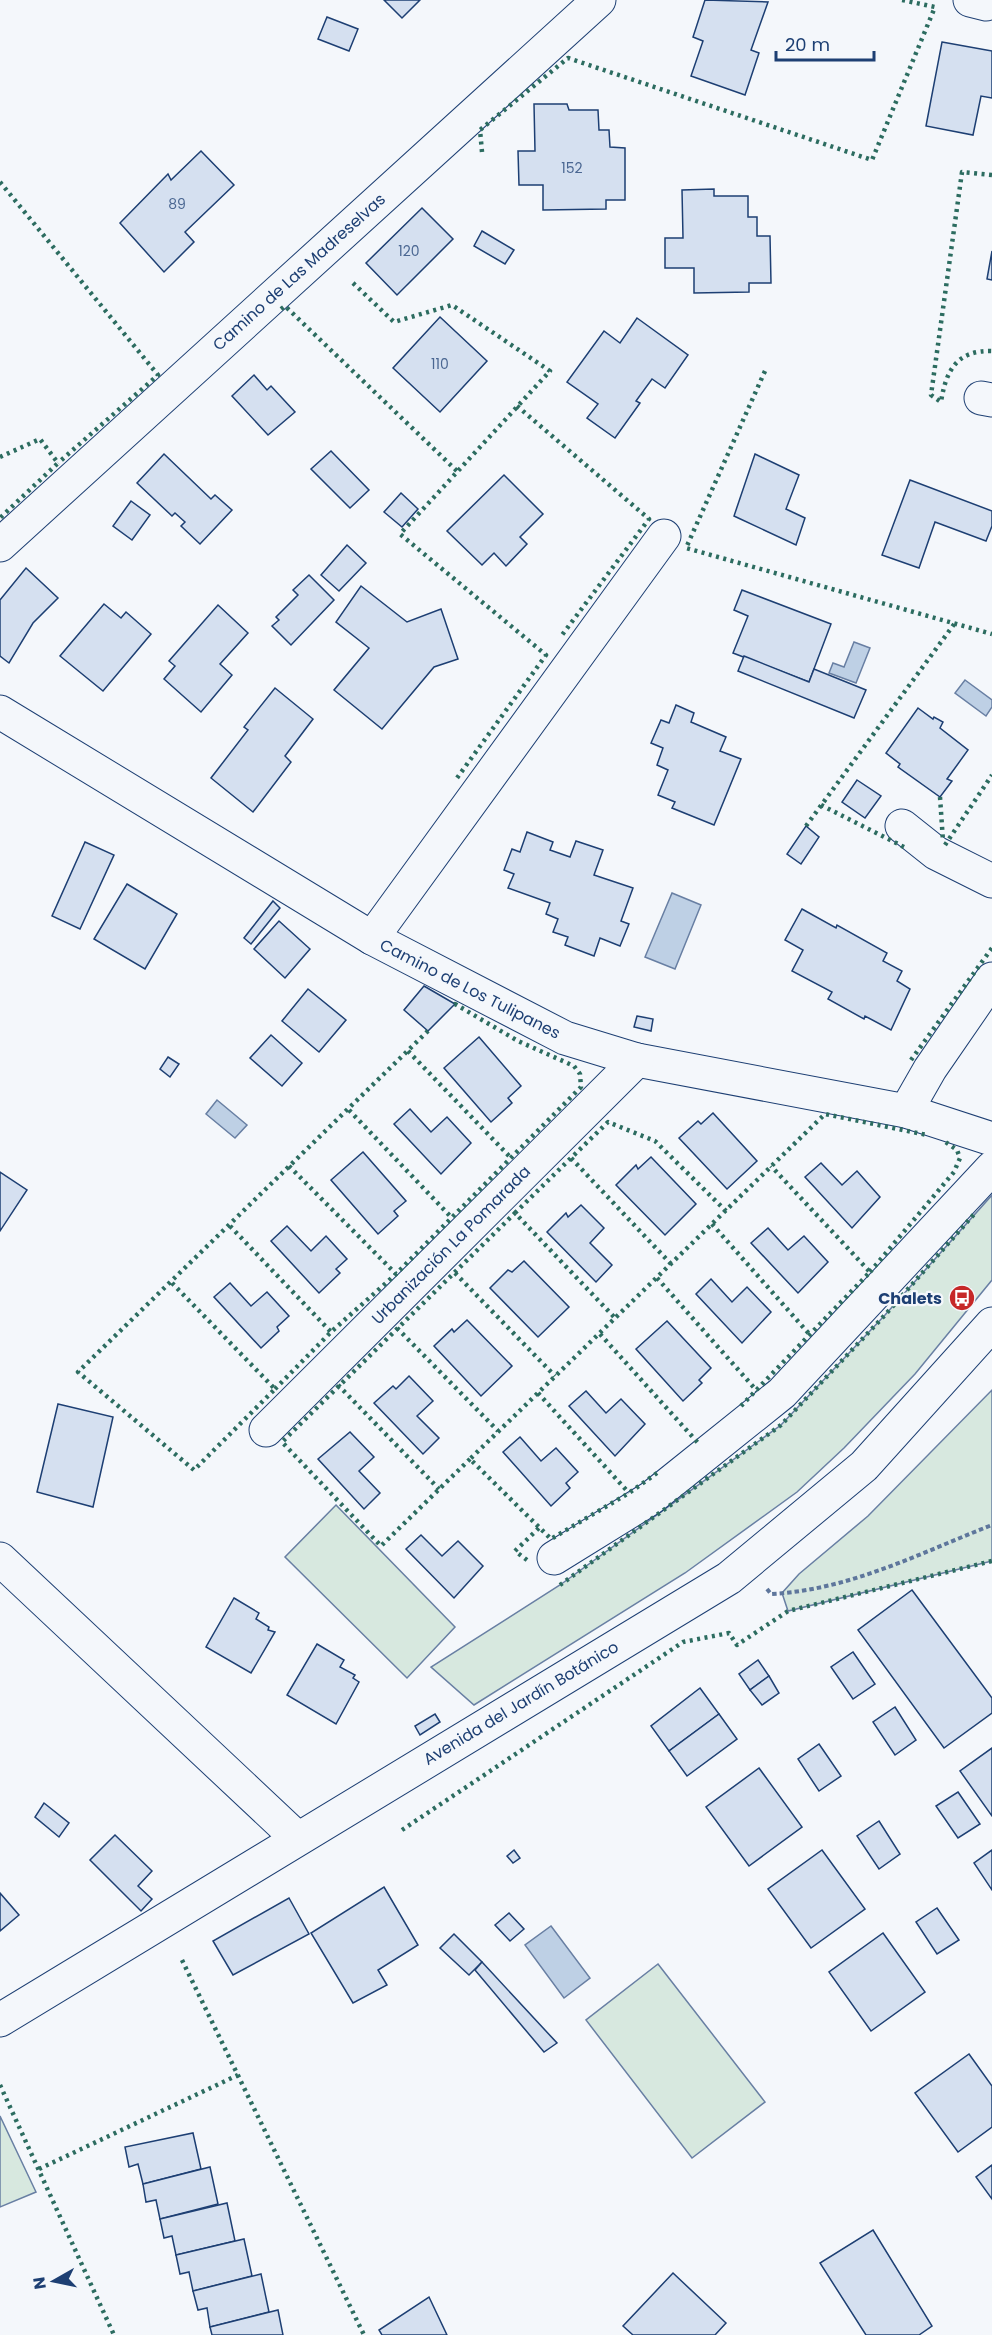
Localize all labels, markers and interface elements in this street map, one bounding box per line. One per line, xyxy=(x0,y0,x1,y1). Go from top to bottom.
scale bar xyxy=(776,24,874,62)
text: 20 m xyxy=(785,32,830,57)
house number: 152 xyxy=(561,158,583,178)
street label: Camino de Las Madreselvas xyxy=(208,188,390,356)
house number: 89 xyxy=(168,194,186,214)
house number: 120 xyxy=(398,241,420,261)
house number: 110 xyxy=(431,354,449,374)
street label: Camino de Los Tulipanes xyxy=(376,933,564,1045)
street label: Urbanización La Pomarada xyxy=(366,1160,536,1330)
bus stop icon: Chalets xyxy=(947,1283,977,1313)
place label: Chalets xyxy=(878,1287,942,1310)
street label: Avenida del Jardín Botánico xyxy=(419,1635,623,1771)
north arrow xyxy=(24,2251,84,2311)
text: N xyxy=(27,2276,52,2291)

